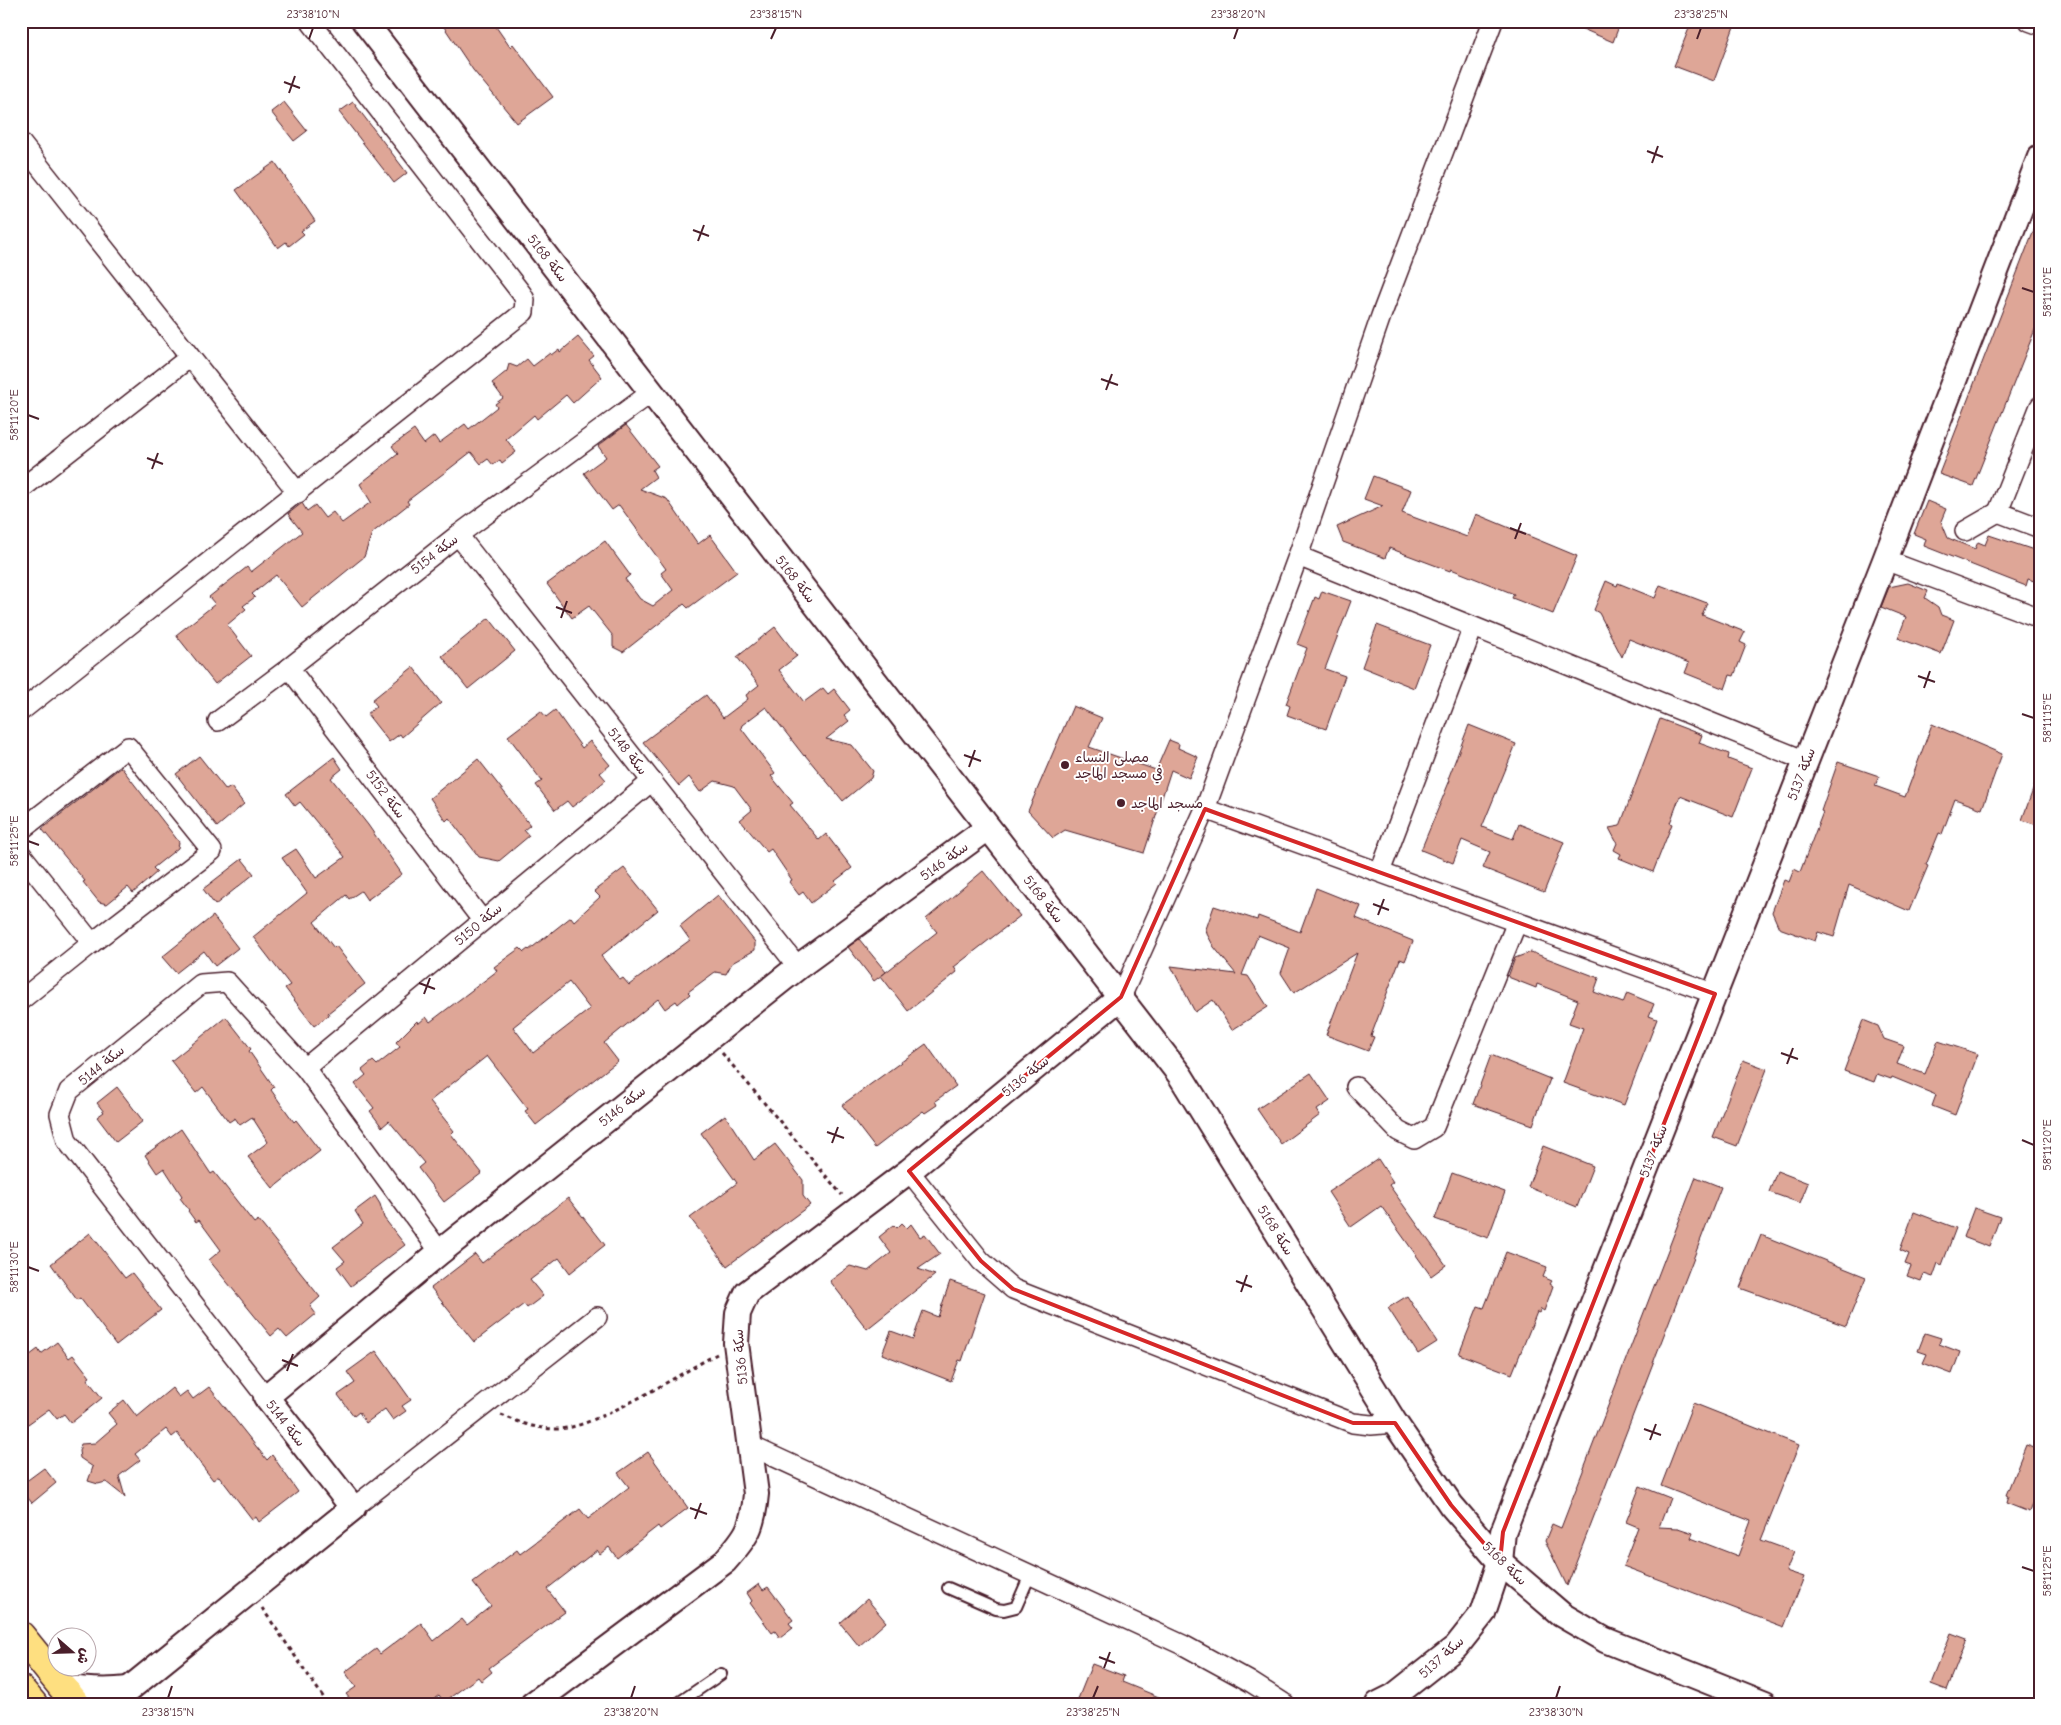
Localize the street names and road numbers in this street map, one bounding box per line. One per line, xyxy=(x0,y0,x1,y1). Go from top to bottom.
street label: سكة 5168 xyxy=(524,231,572,286)
street label: سكة 5154 xyxy=(407,531,461,578)
street label: سكة 5168 xyxy=(772,552,820,607)
street label: سكة 5148 xyxy=(604,724,651,778)
street label: سكة 5137 xyxy=(1784,746,1819,803)
street label: سكة 5152 xyxy=(362,767,409,822)
street label: سكة 5146 xyxy=(917,838,972,885)
street label: سكة 5168 xyxy=(1020,872,1068,927)
street label: سكة 5150 xyxy=(451,899,506,949)
street label: سكة 5144 xyxy=(75,1042,128,1089)
street label: سكة 5136 xyxy=(998,1052,1052,1101)
street label: سكة 5146 xyxy=(595,1082,649,1130)
street label: سكة 5137 xyxy=(1636,1123,1671,1180)
street label: سكة 5168 xyxy=(1254,1202,1298,1258)
street label: سكة 5136 xyxy=(730,1328,751,1386)
street label: سكة 5144 xyxy=(262,1397,309,1450)
street label: سكة 5168 xyxy=(1479,1538,1531,1589)
street label: سكة 5137 xyxy=(1415,1633,1467,1682)

